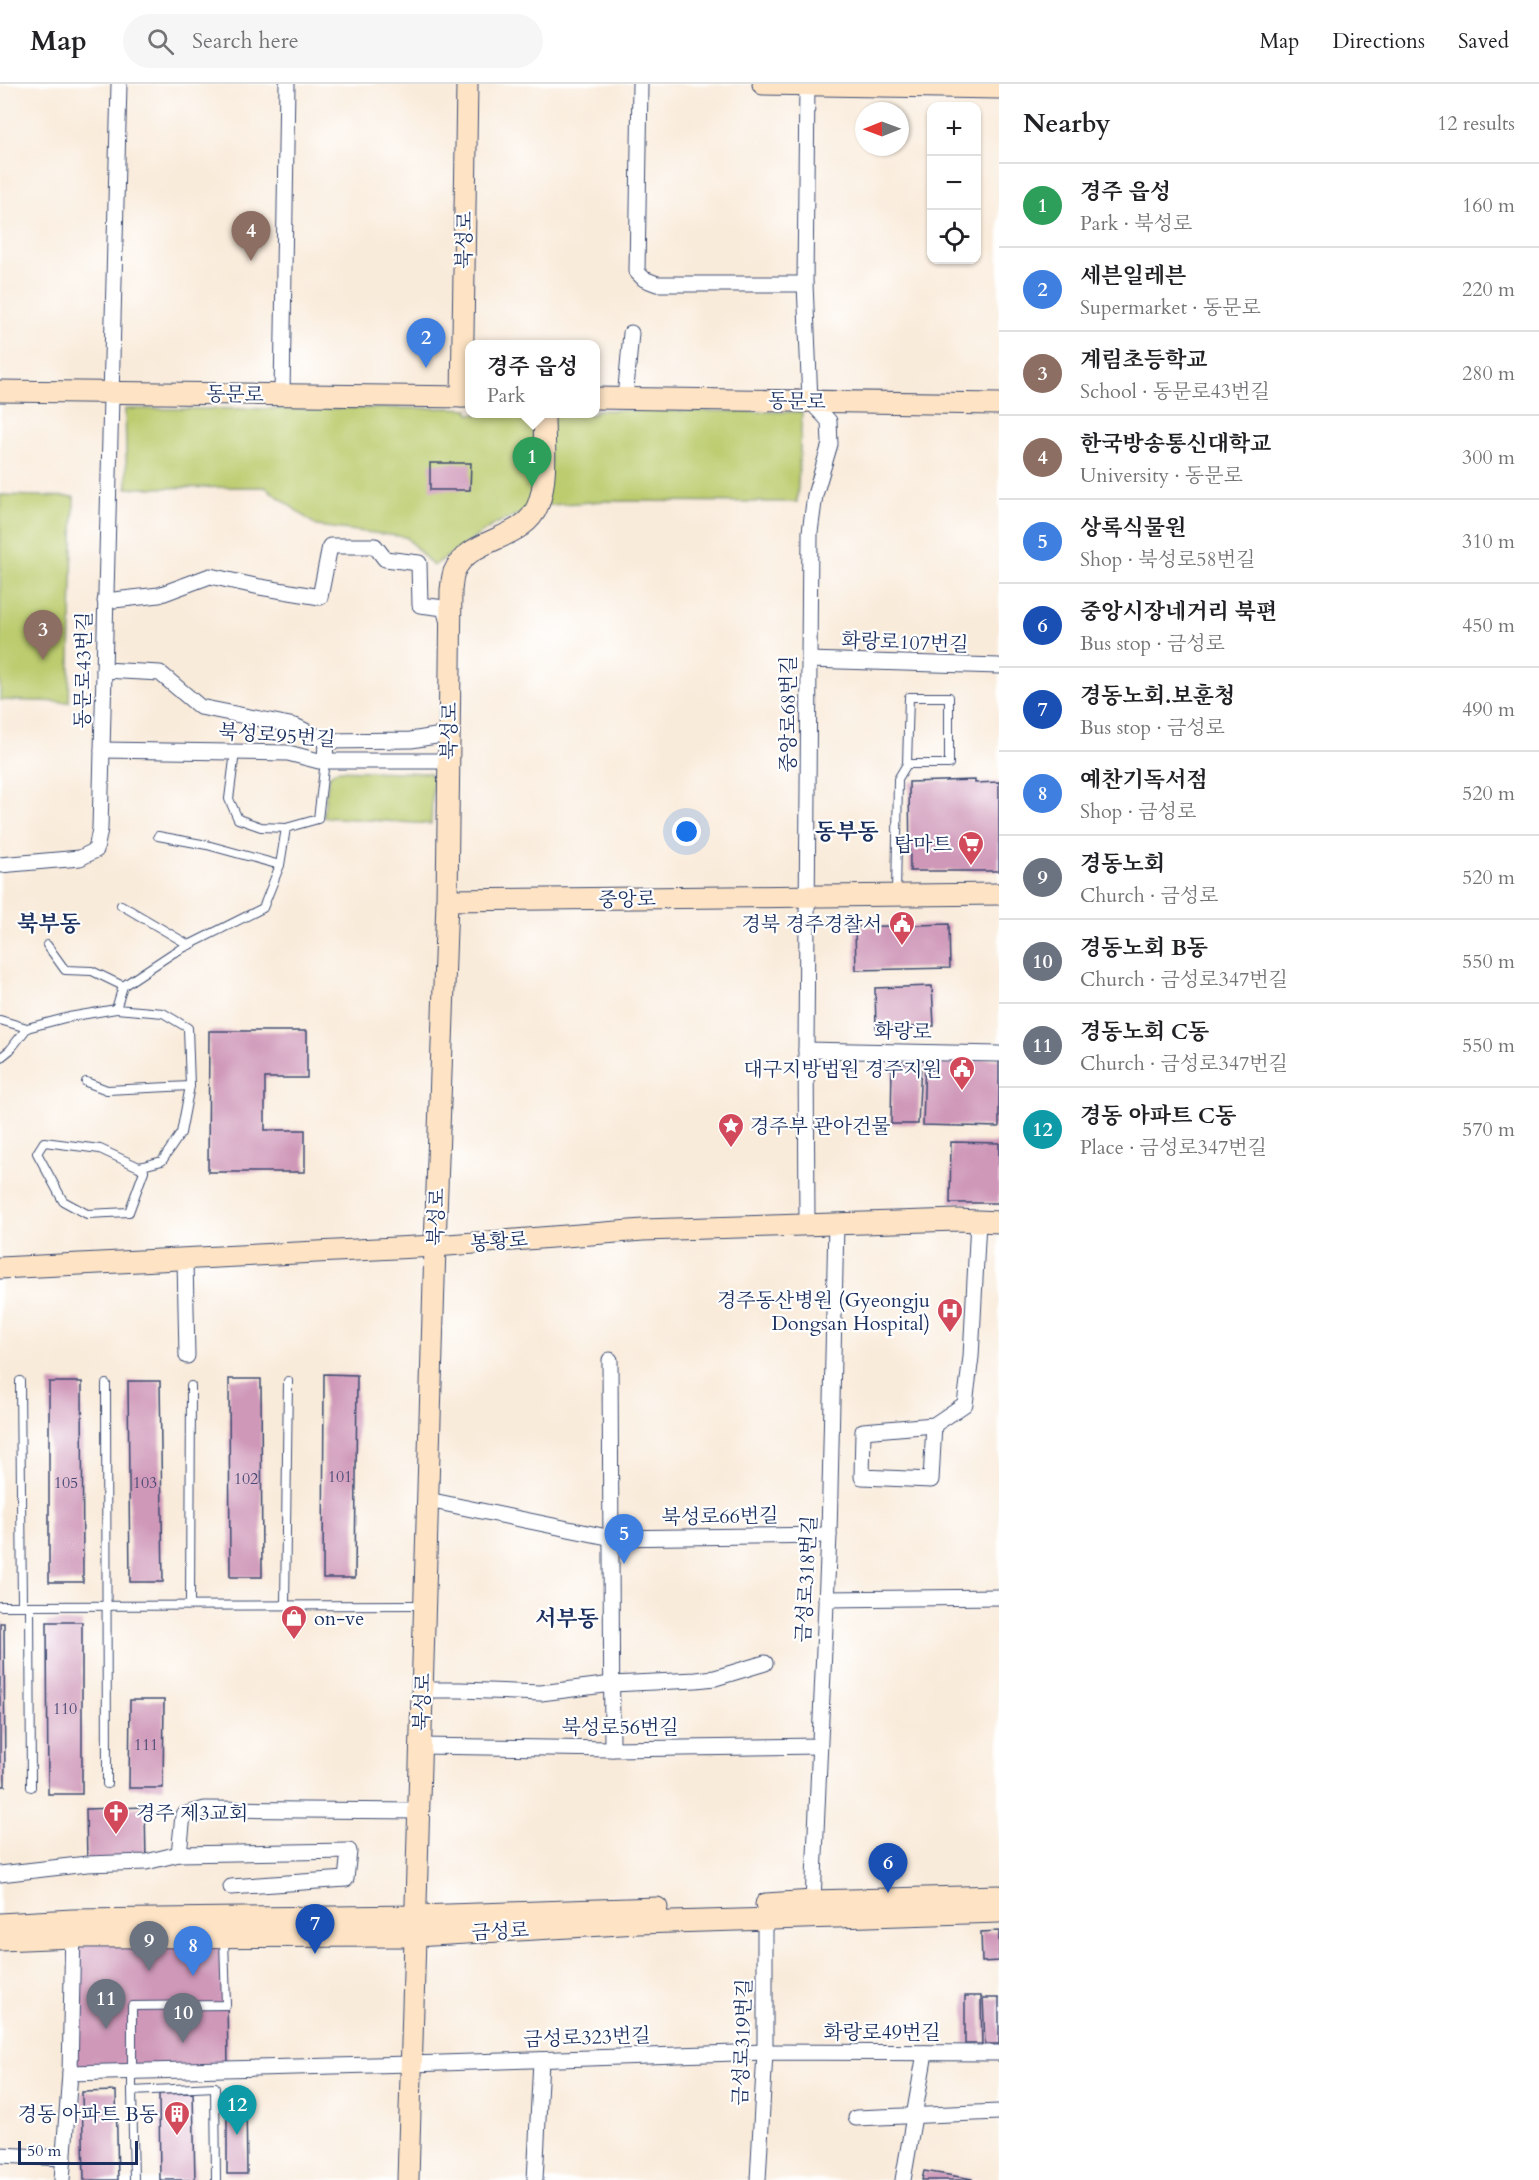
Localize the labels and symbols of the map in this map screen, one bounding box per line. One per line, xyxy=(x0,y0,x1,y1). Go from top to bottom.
north arrow xyxy=(855,102,909,156)
street label: 북성로 xyxy=(450,211,479,269)
pin: 4 xyxy=(232,212,270,261)
pin: 2 xyxy=(406,318,446,368)
street label: 동문로 xyxy=(206,380,264,409)
street label: 동문로 xyxy=(768,387,826,416)
pin: 1 xyxy=(512,438,552,487)
pin: 3 xyxy=(24,610,63,660)
street label: 동문로43번길 xyxy=(69,611,98,729)
street label: 화랑로107번길 xyxy=(841,627,969,658)
street label: 중앙로68번길 xyxy=(775,655,802,773)
street label: 북성로 xyxy=(435,702,464,760)
street label: 북성로95번길 xyxy=(218,718,336,753)
your location xyxy=(672,817,701,846)
district label: 동부동 xyxy=(815,817,879,847)
supermarket icon: 탑마트 xyxy=(956,829,986,867)
place label: 탑마트 xyxy=(894,831,952,858)
street label: 중앙로 xyxy=(598,885,656,914)
district label: 북부동 xyxy=(17,909,81,939)
public building icon: 경북 경주경찰서 xyxy=(887,909,917,947)
place label: 경북 경주경찰서 xyxy=(741,911,882,938)
street label: 화랑로 xyxy=(874,1017,932,1046)
public building icon: 대구지방법원 경주지원 xyxy=(947,1054,977,1092)
place label: 대구지방법원 경주지원 xyxy=(743,1056,942,1083)
place icon: 경주부 관아건물 xyxy=(716,1111,746,1149)
place label: 경주부 관아건물 xyxy=(750,1113,891,1140)
street label: 북성로 xyxy=(422,1188,451,1246)
street label: 봉황로 xyxy=(469,1226,529,1257)
place label: 경주동산병원 (Gyeongju Dongsan Hospital) xyxy=(717,1287,930,1337)
hospital icon: 경주동산병원 (Gyeongju Dongsan Hospital) xyxy=(935,1296,965,1334)
house number: 101 xyxy=(328,1466,352,1488)
house number: 102 xyxy=(234,1468,258,1490)
house number: 105 xyxy=(54,1472,78,1494)
house number: 103 xyxy=(133,1472,157,1494)
street label: 북성로66번길 xyxy=(661,1502,779,1531)
pin: 5 xyxy=(604,1514,644,1564)
street label: 금성로318번길 xyxy=(790,1515,823,1643)
shop icon: on-ve xyxy=(279,1603,309,1641)
district label: 서부동 xyxy=(535,1604,599,1634)
place label: on-ve xyxy=(314,1605,364,1632)
street label: 북성로 xyxy=(408,1673,437,1731)
house number: 110 xyxy=(53,1698,77,1720)
street label: 북성로56번길 xyxy=(561,1714,679,1741)
house number: 111 xyxy=(134,1734,158,1756)
church icon: 경주 제3교회 xyxy=(101,1798,131,1836)
place label: 경주 제3교회 xyxy=(136,1800,248,1827)
pin: 6 xyxy=(868,1844,908,1893)
pin: 7 xyxy=(296,1904,334,1954)
street label: 금성로 xyxy=(470,1917,530,1946)
pin: 9 xyxy=(130,1922,168,1971)
pin: 8 xyxy=(174,1926,212,1976)
street label: 금성로319번길 xyxy=(727,1978,758,2106)
pin: 11 xyxy=(86,1980,126,2029)
pin: 10 xyxy=(164,1994,202,2043)
street label: 화랑로49번길 xyxy=(823,2019,941,2046)
street label: 금성로323번길 xyxy=(523,2022,651,2053)
pin: 12 xyxy=(218,2086,256,2135)
building icon: 경동 아파트 B동 xyxy=(162,2099,192,2137)
place label: 경동 아파트 B동 xyxy=(18,2101,158,2128)
scale bar xyxy=(18,2138,138,2166)

